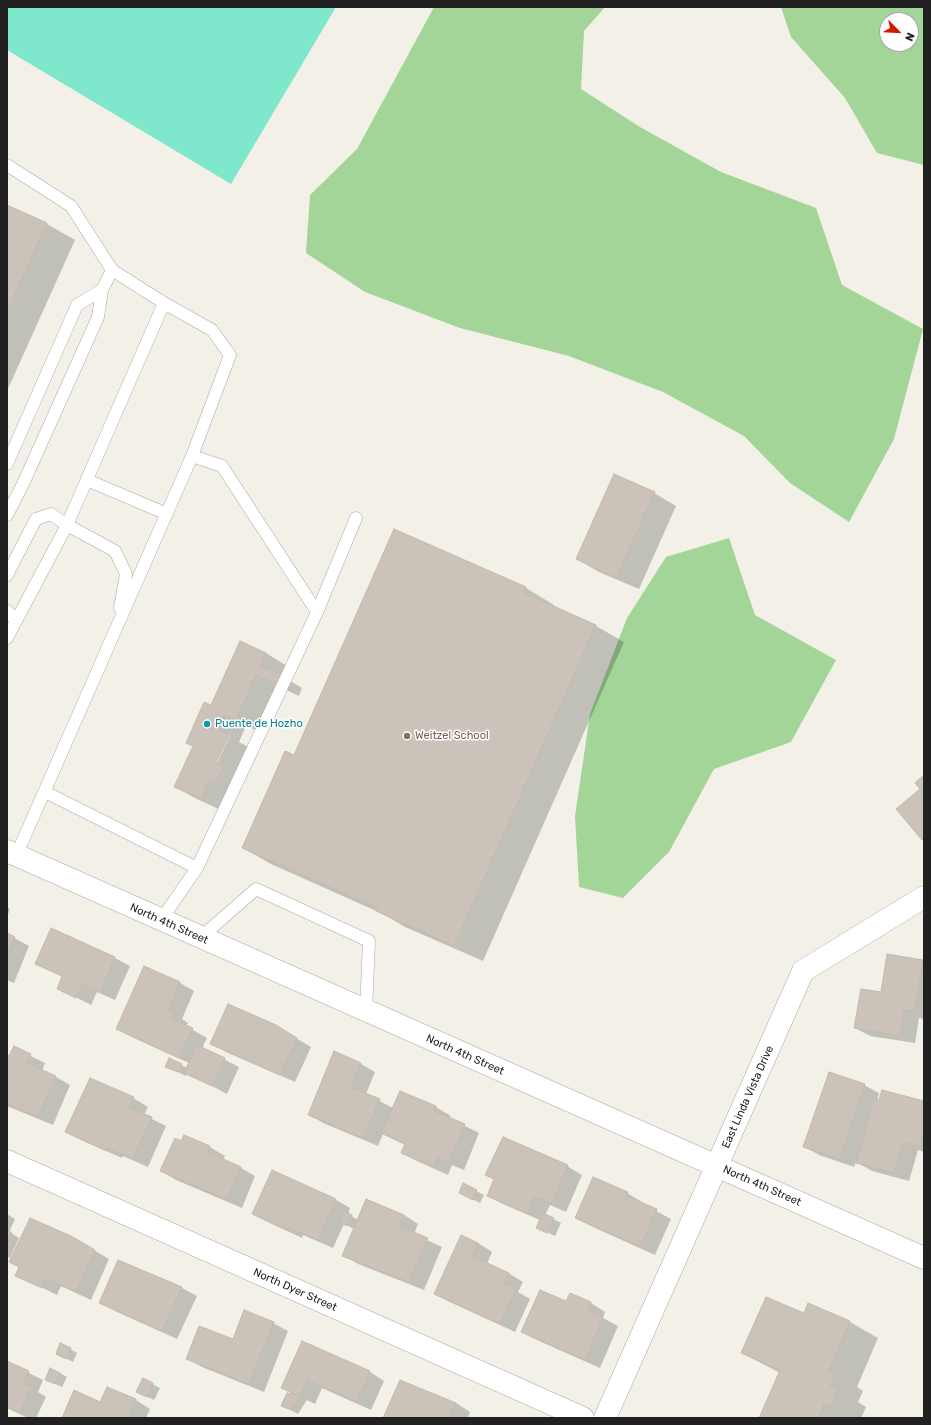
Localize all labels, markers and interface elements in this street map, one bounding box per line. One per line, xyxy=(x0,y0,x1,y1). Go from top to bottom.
north arrow xyxy=(879,12,919,52)
text: N xyxy=(902,30,917,43)
place label: Puente de Hozho xyxy=(215,717,303,731)
marker: Puente de Hozho xyxy=(202,719,212,729)
place label: Weitzel School xyxy=(415,729,489,743)
marker: Weitzel School xyxy=(402,731,412,741)
street label: North 4th Street xyxy=(128,901,210,947)
street label: North 4th Street xyxy=(424,1032,506,1078)
street label: East Linda Vista Drive xyxy=(719,1044,777,1150)
street label: North 4th Street xyxy=(721,1163,803,1209)
street label: North Dyer Street xyxy=(251,1266,339,1314)

